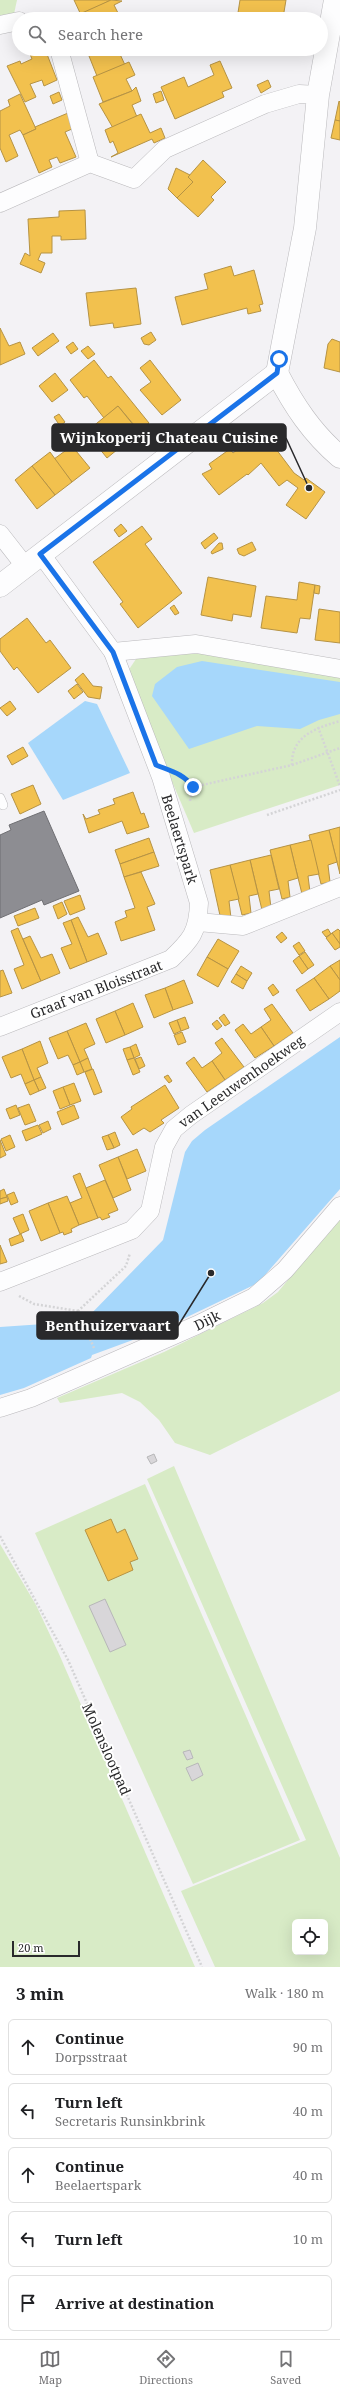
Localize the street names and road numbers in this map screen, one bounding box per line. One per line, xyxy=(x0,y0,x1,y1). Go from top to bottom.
street label: Beelaertspark xyxy=(157,792,203,887)
street label: Graaf van Bloisstraat xyxy=(27,955,165,1023)
street label: van Leeuwenhoekweg xyxy=(174,1030,308,1132)
street label: Dijk xyxy=(191,1305,224,1334)
street label: Molenslootpad xyxy=(78,1700,136,1798)

